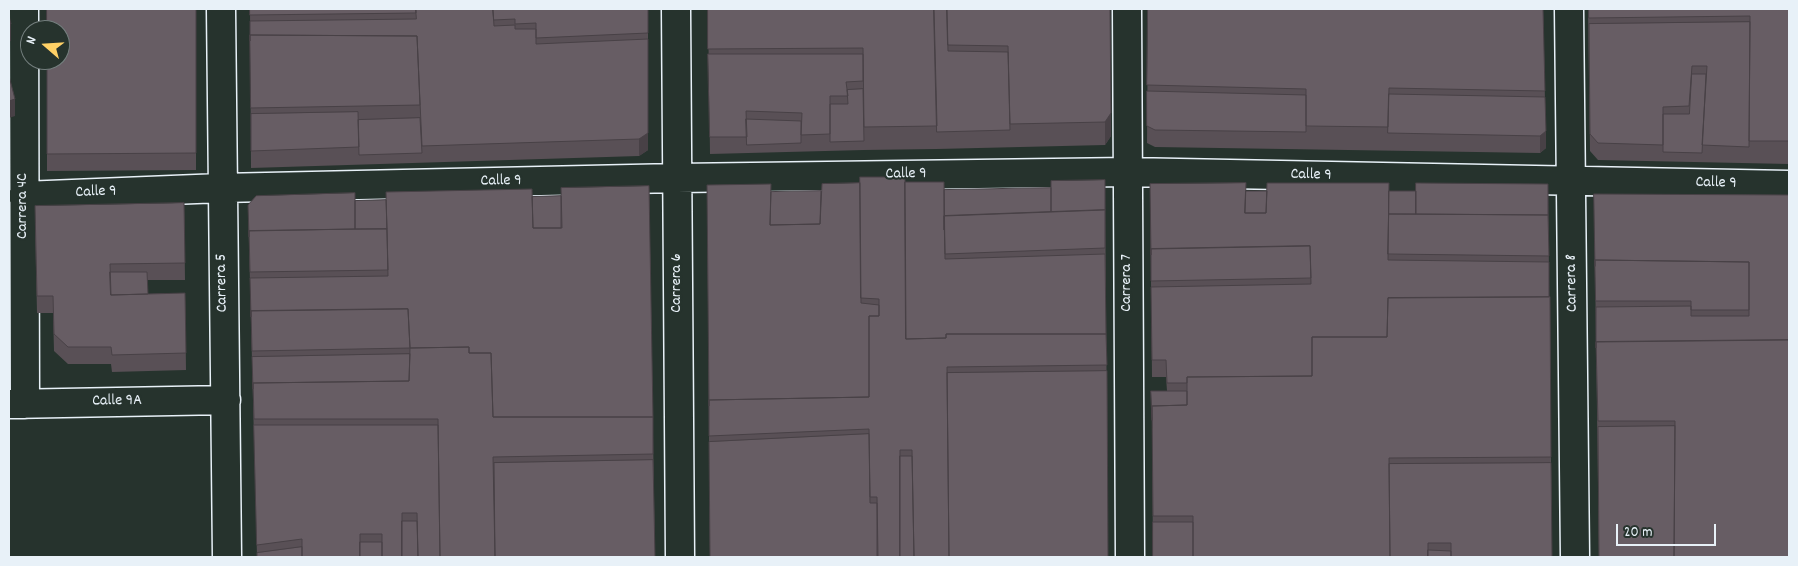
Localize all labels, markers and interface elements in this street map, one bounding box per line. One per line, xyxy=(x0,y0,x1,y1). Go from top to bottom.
north arrow xyxy=(20,20,70,70)
text: N xyxy=(21,34,42,47)
street label: Calle 9 xyxy=(885,165,927,185)
street label: Calle 9 xyxy=(1290,166,1332,186)
street label: Calle 9 xyxy=(480,172,522,192)
street label: Carrera 4C xyxy=(14,173,34,239)
street label: Calle 9 xyxy=(1695,174,1737,194)
street label: Calle 9 xyxy=(75,183,117,203)
street label: Carrera 5 xyxy=(213,253,233,313)
street label: Carrera 6 xyxy=(668,253,688,313)
street label: Carrera 7 xyxy=(1118,254,1138,312)
street label: Carrera 8 xyxy=(1563,254,1583,312)
street label: Calle 9A xyxy=(92,392,142,412)
scale bar xyxy=(1618,514,1718,546)
text: 20 m xyxy=(1624,522,1652,544)

